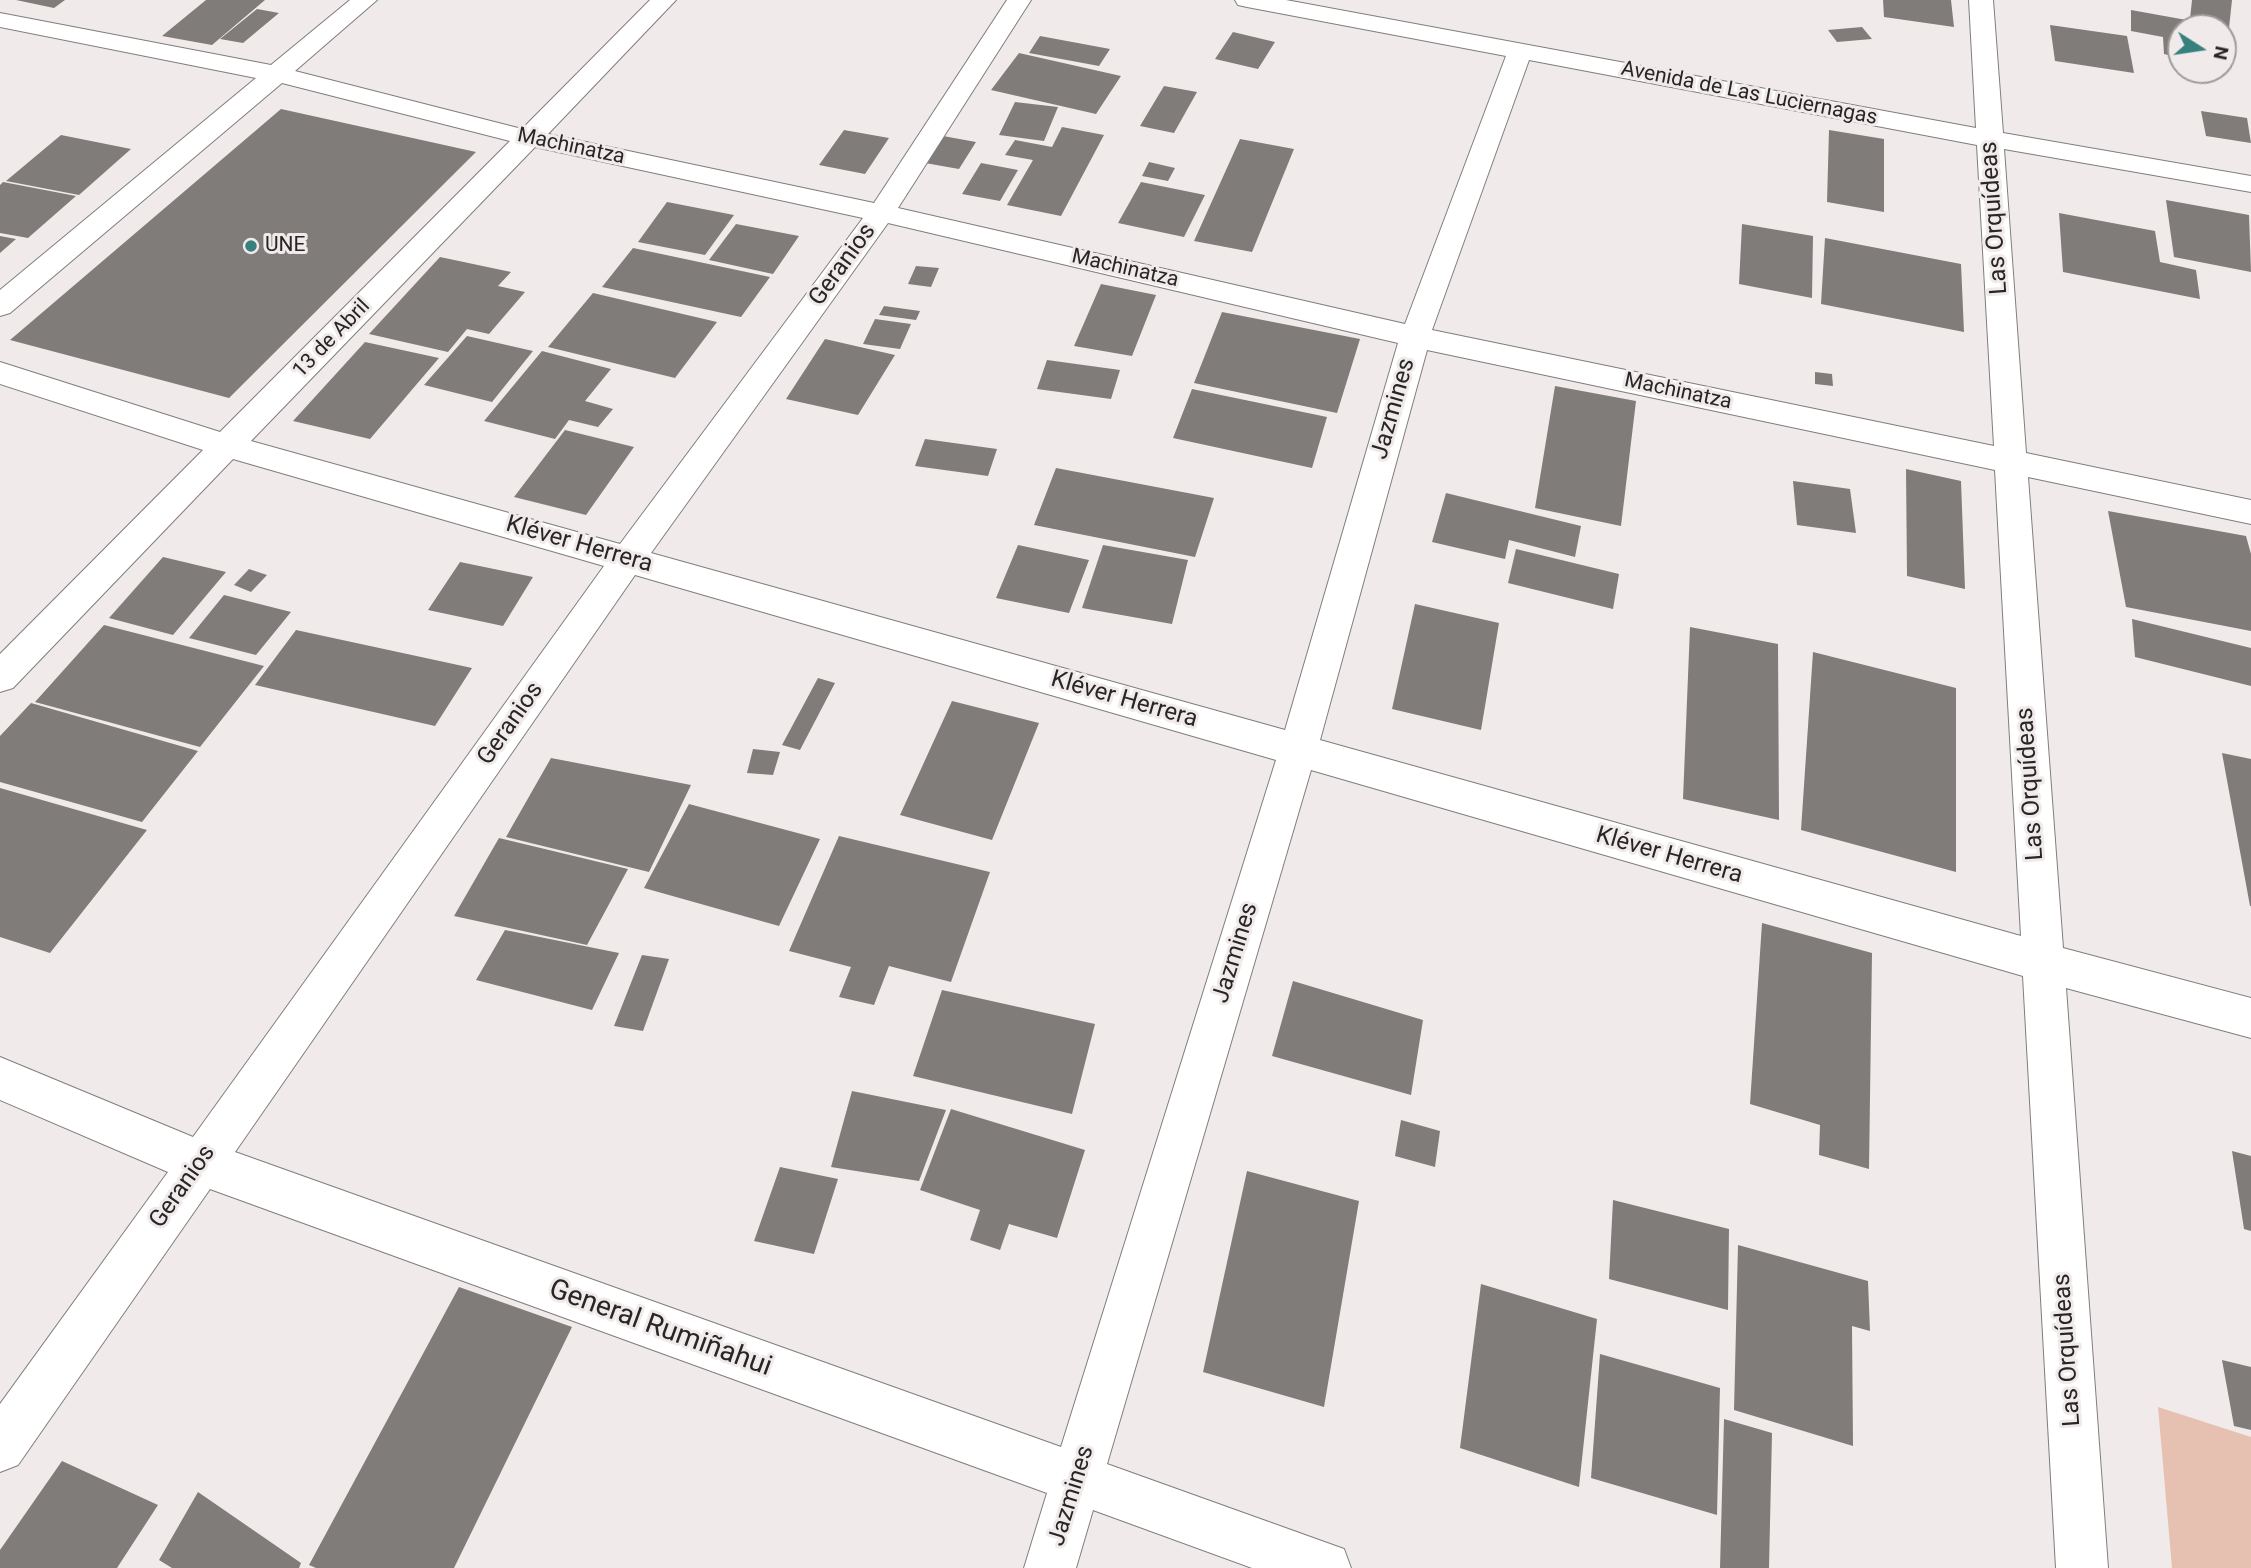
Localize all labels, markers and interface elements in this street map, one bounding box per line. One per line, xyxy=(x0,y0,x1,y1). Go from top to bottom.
north arrow xyxy=(2167,14,2237,84)
text: N xyxy=(2208,44,2234,62)
street label: Avenida de Las Luciernagas xyxy=(1619,57,1879,131)
street label: Machinatza xyxy=(515,123,627,171)
street label: Las Orquídeas xyxy=(1975,141,2015,295)
street label: Geranios xyxy=(803,218,883,312)
place label: UNE xyxy=(265,233,306,259)
marker: UNE xyxy=(243,238,259,254)
street label: Machinatza xyxy=(1069,244,1181,294)
street label: 13 de Abril xyxy=(288,294,376,384)
street label: Jazmines xyxy=(1366,355,1422,463)
street label: Machinatza xyxy=(1622,368,1734,416)
street label: Kléver Herrera xyxy=(502,510,656,580)
street label: Kléver Herrera xyxy=(1047,665,1201,735)
street label: Geranios xyxy=(472,677,550,771)
street label: Las Orquídeas xyxy=(2011,707,2051,861)
street label: Kléver Herrera xyxy=(1592,821,1746,891)
street label: Jazmines xyxy=(1207,899,1265,1007)
street label: Geranios xyxy=(144,1140,222,1234)
street label: General Rumiñahui xyxy=(544,1273,776,1385)
street label: Las Orquídeas xyxy=(2048,1273,2088,1427)
street label: Jazmines xyxy=(1043,1442,1101,1550)

